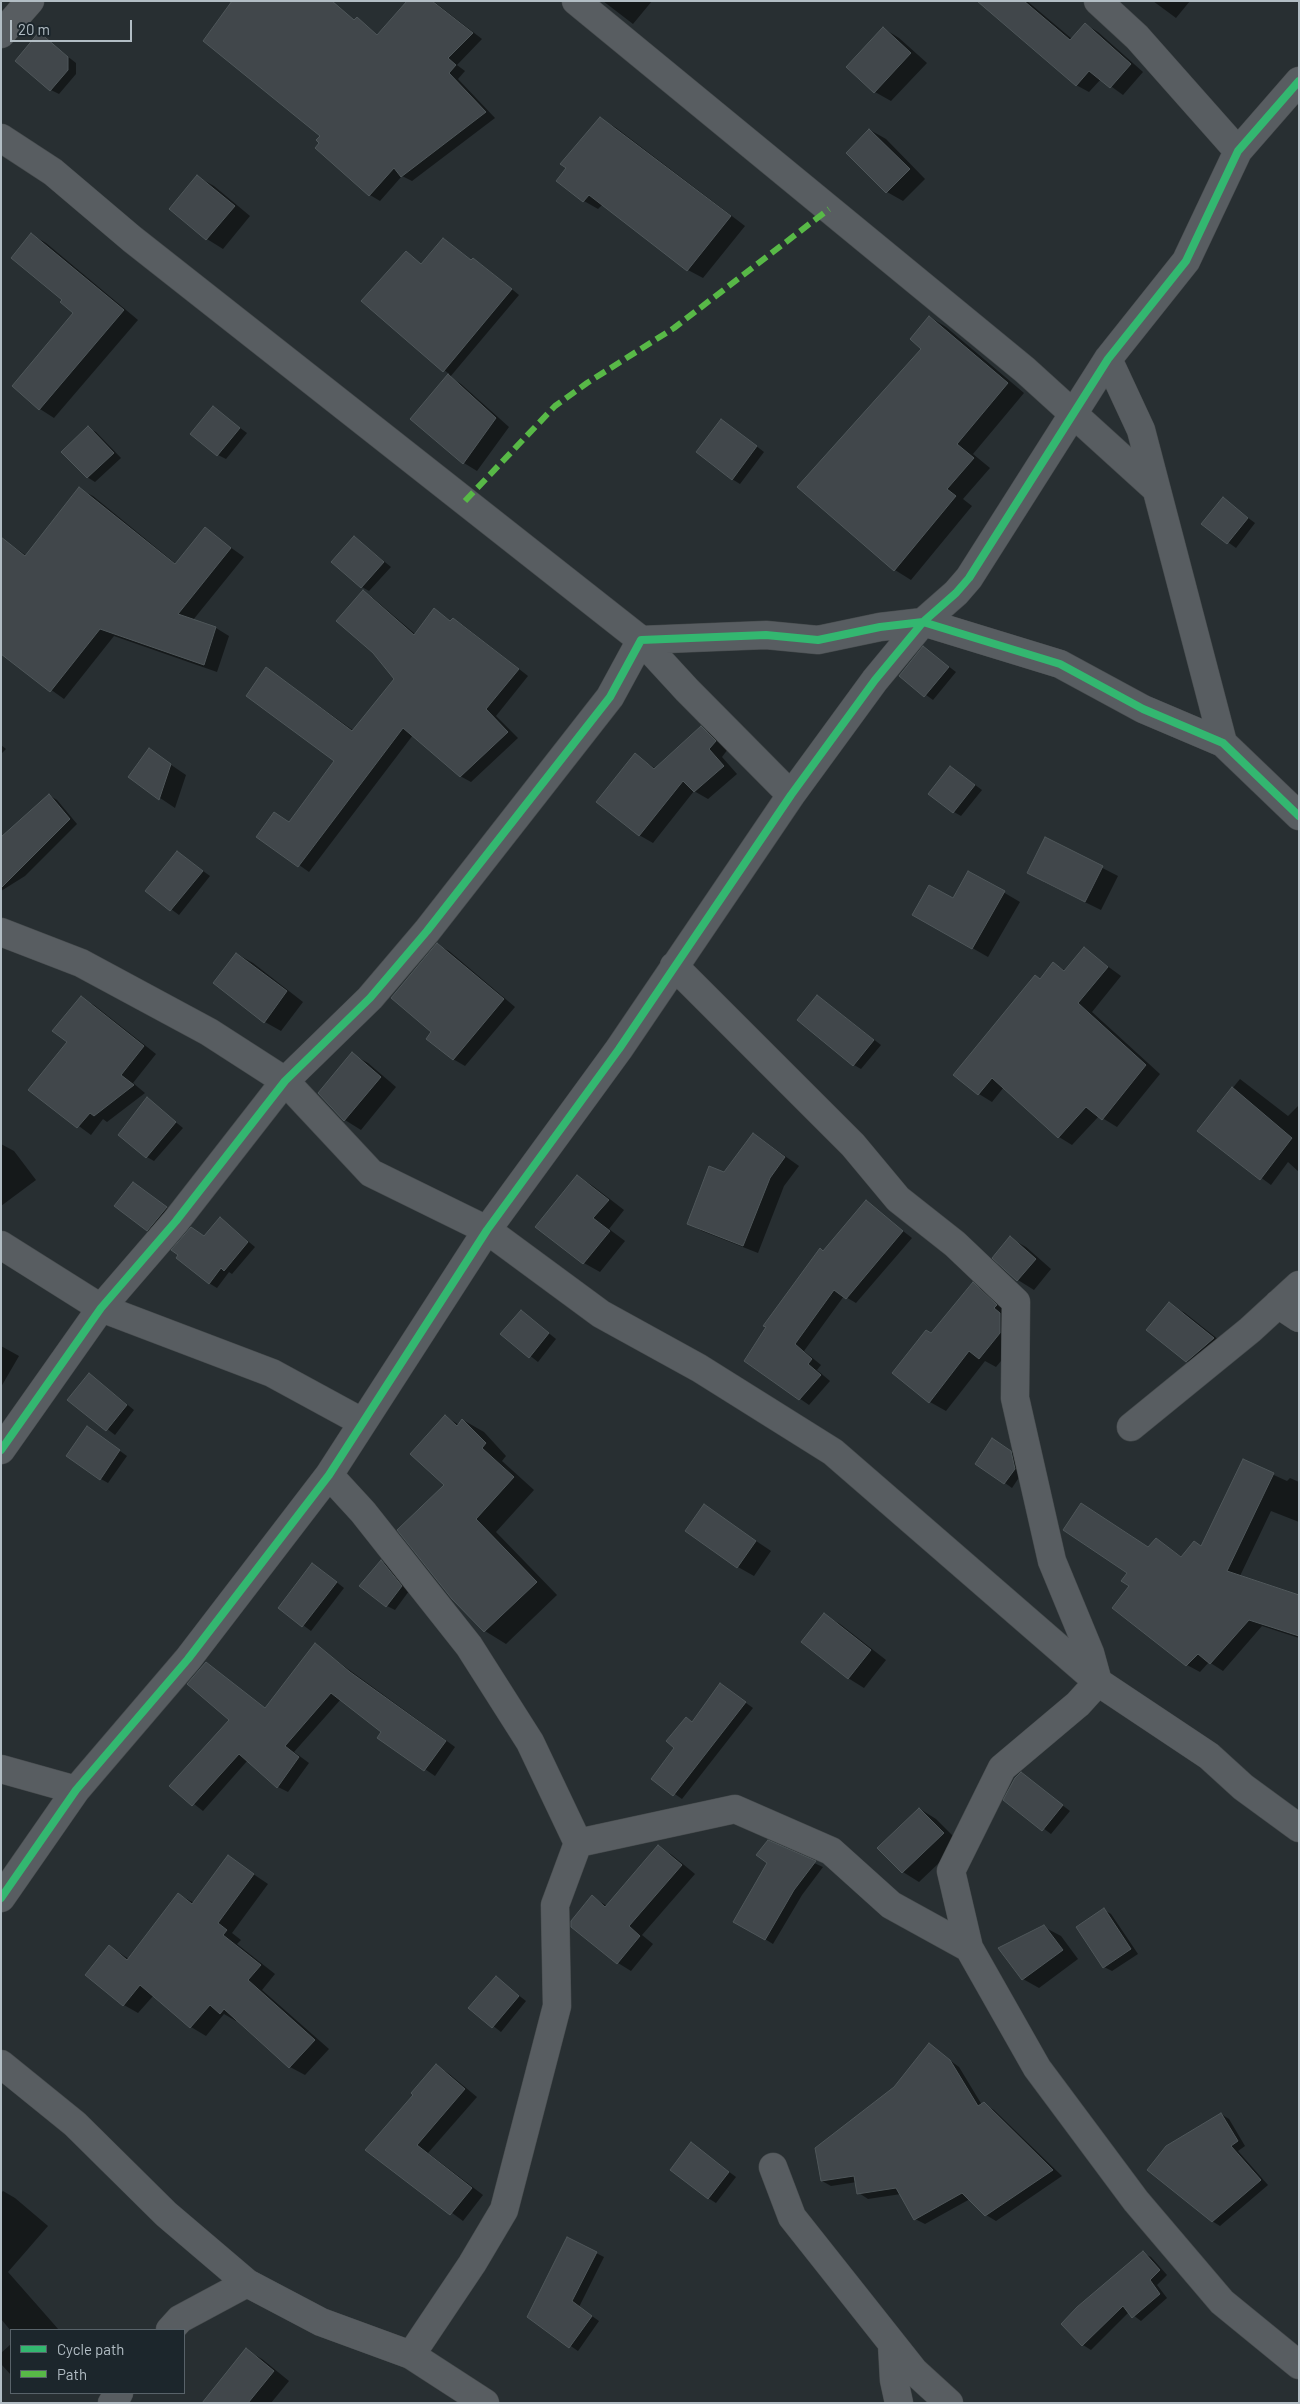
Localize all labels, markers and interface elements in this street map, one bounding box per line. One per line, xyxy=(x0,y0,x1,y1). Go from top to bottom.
scale bar xyxy=(12,10,135,42)
text: 20 m xyxy=(18,20,50,38)
legend xyxy=(10,2329,185,2394)
text: Cycle path xyxy=(57,2340,124,2358)
text: Path xyxy=(57,2365,87,2383)

